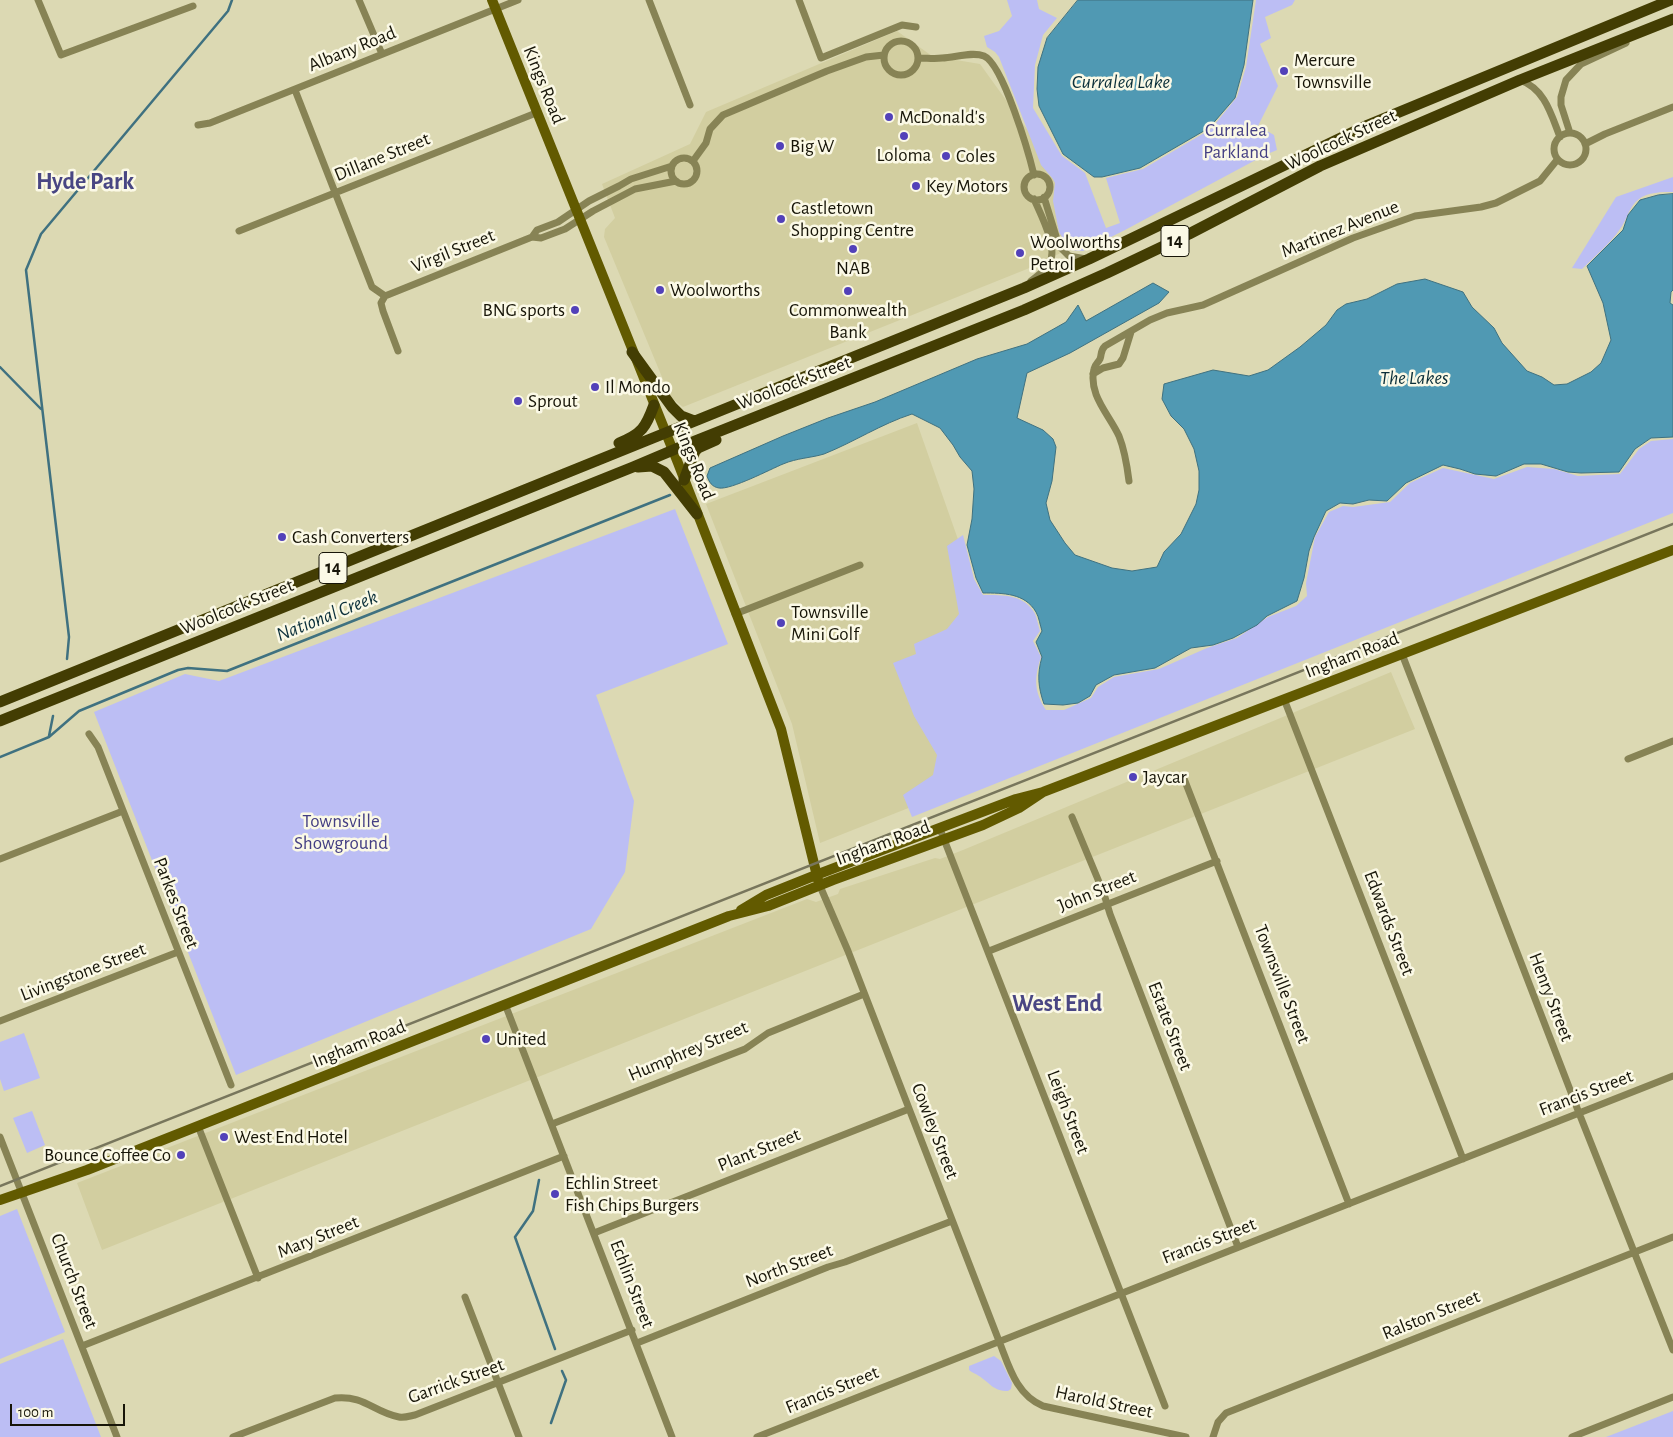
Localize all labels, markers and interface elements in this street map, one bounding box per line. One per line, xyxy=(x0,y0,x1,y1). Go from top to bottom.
street label: Albany Road xyxy=(305,21,399,77)
street label: Kings Road xyxy=(518,43,570,127)
place label: Mercure Townsville xyxy=(1294,49,1372,93)
marker: Mercure Townsville xyxy=(1278,65,1290,77)
water label: Curralea Lake xyxy=(1072,70,1170,94)
street label: Woolcock Street xyxy=(1282,104,1400,176)
place label: McDonald's xyxy=(899,106,985,128)
marker: McDonald's xyxy=(883,111,895,123)
park label: Curralea Parkland xyxy=(1203,119,1269,163)
street label: Dillane Street xyxy=(331,127,433,187)
marker: Loloma xyxy=(898,130,910,142)
place label: Big W xyxy=(790,135,834,157)
marker: Big W xyxy=(774,140,786,152)
place label: Loloma xyxy=(877,144,931,166)
place label: Coles xyxy=(956,145,995,167)
marker: Coles xyxy=(940,150,952,162)
district label: Hyde Park xyxy=(36,168,134,196)
place label: Key Motors xyxy=(926,175,1008,197)
marker: Key Motors xyxy=(910,180,922,192)
street label: Martinez Avenue xyxy=(1278,195,1402,263)
place label: Castletown Shopping Centre xyxy=(791,197,914,241)
marker: Castletown Shopping Centre xyxy=(775,213,787,225)
street label: Virgil Street xyxy=(408,224,498,278)
road number: 14 xyxy=(1161,226,1189,256)
place label: Woolworths Petrol xyxy=(1030,231,1120,275)
marker: NAB xyxy=(847,243,859,255)
marker: Woolworths Petrol xyxy=(1014,247,1026,259)
place label: NAB xyxy=(836,257,870,279)
place label: Woolworths xyxy=(670,279,760,301)
marker: Woolworths xyxy=(654,284,666,296)
marker: Commonwealth Bank xyxy=(842,285,854,297)
place label: BNG sports xyxy=(483,299,565,321)
place label: Commonwealth Bank xyxy=(789,299,907,343)
marker: BNG sports xyxy=(569,304,581,316)
street label: Woolcock Street xyxy=(734,351,854,415)
water label: The Lakes xyxy=(1380,366,1448,390)
place label: Il Mondo xyxy=(605,376,671,398)
marker: Il Mondo xyxy=(589,381,601,393)
place label: Sprout xyxy=(528,390,578,412)
marker: Sprout xyxy=(512,395,524,407)
street label: Kings Road xyxy=(668,419,720,503)
place label: Cash Converters xyxy=(292,526,409,548)
marker: Cash Converters xyxy=(276,531,288,543)
road number: 14 xyxy=(319,552,347,584)
street label: Woolcock Street xyxy=(177,574,297,640)
water label: National Creek xyxy=(273,585,381,647)
place label: Townsville Mini Golf xyxy=(791,601,869,645)
marker: Townsville Mini Golf xyxy=(775,617,787,629)
street label: Ingham Road xyxy=(1302,627,1402,683)
place label: Jaycar xyxy=(1143,766,1187,788)
marker: Jaycar xyxy=(1127,771,1139,783)
park label: Townsville Showground xyxy=(294,810,388,854)
street label: Ingham Road xyxy=(833,815,933,871)
street label: Parkes Street xyxy=(148,854,204,952)
street label: John Street xyxy=(1055,865,1139,917)
street label: Edwards Street xyxy=(1359,867,1419,979)
street label: Townsville Street xyxy=(1249,921,1315,1047)
street label: Livingstone Street xyxy=(17,938,149,1006)
street label: Henry Street xyxy=(1524,949,1578,1045)
street label: Estate Street xyxy=(1143,978,1197,1074)
district label: West End xyxy=(1012,990,1102,1018)
street label: Ingham Road xyxy=(309,1015,409,1073)
street label: Humphrey Street xyxy=(625,1016,751,1086)
place label: United xyxy=(496,1028,546,1050)
marker: United xyxy=(480,1033,492,1045)
street label: Francis Street xyxy=(1536,1065,1636,1121)
street label: Leigh Street xyxy=(1042,1067,1094,1157)
street label: Cowley Street xyxy=(906,1080,964,1182)
street label: Plant Street xyxy=(714,1123,804,1177)
place label: West End Hotel xyxy=(234,1126,348,1148)
marker: West End Hotel xyxy=(218,1131,230,1143)
place label: Bounce Coffee Co xyxy=(44,1144,171,1166)
marker: Bounce Coffee Co xyxy=(175,1149,187,1161)
place label: Echlin Street Fish Chips Burgers xyxy=(565,1172,699,1216)
marker: Echlin Street Fish Chips Burgers xyxy=(549,1188,561,1200)
street label: Mary Street xyxy=(274,1210,362,1264)
street label: Francis Street xyxy=(1159,1213,1259,1269)
street label: Church Street xyxy=(45,1230,103,1332)
street label: Echlin Street xyxy=(605,1237,659,1331)
street label: North Street xyxy=(742,1239,836,1293)
street label: Ralston Street xyxy=(1379,1285,1483,1345)
street label: Garrick Street xyxy=(405,1353,507,1409)
street label: Francis Street xyxy=(782,1361,882,1419)
street label: Harold Street xyxy=(1053,1381,1155,1423)
scale bar xyxy=(12,1394,128,1426)
text: 100 m xyxy=(18,1405,53,1420)

